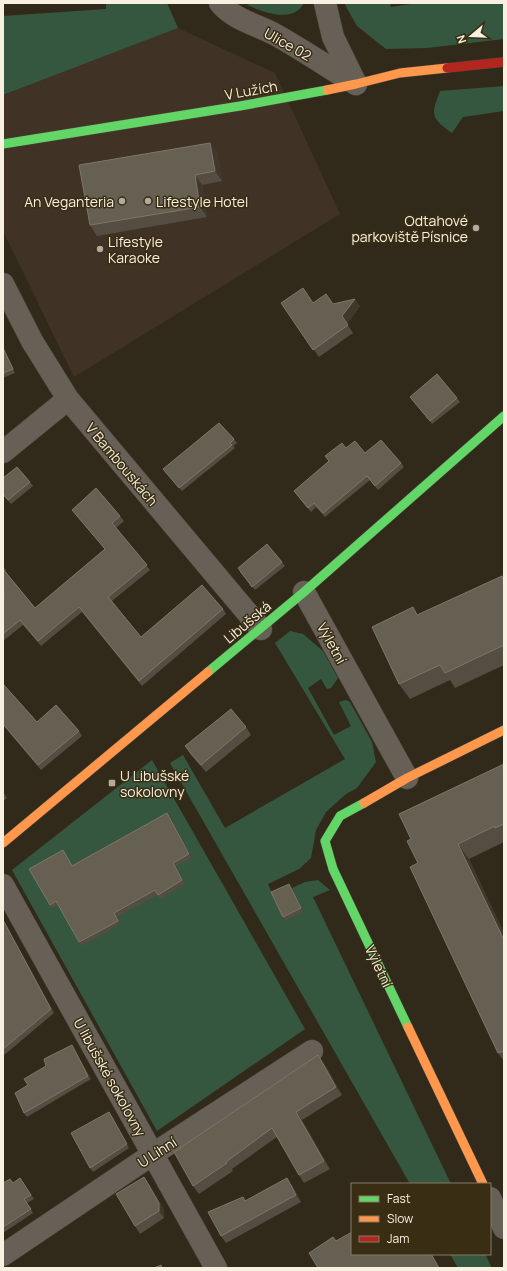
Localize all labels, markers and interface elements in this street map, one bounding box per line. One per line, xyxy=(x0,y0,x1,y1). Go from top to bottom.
north arrow xyxy=(451,16,491,56)
street label: Ulice 02 xyxy=(261,23,315,65)
text: N xyxy=(453,33,469,46)
street label: V Lužích xyxy=(223,76,279,104)
place label: An Veganteria xyxy=(24,192,114,211)
place label: Lifestyle Hotel xyxy=(156,192,248,211)
marker: An Veganteria xyxy=(117,196,127,206)
marker: Lifestyle Hotel xyxy=(143,196,153,206)
place label: Odtahové parkoviště Písnice xyxy=(351,211,468,246)
marker: Odtahové parkoviště Písnice xyxy=(471,223,481,233)
place label: Lifestyle Karaoke xyxy=(108,232,163,267)
marker: Lifestyle Karaoke xyxy=(95,244,105,254)
street label: V Bambouskách xyxy=(82,419,162,509)
street label: Libušská xyxy=(219,597,275,647)
street label: Výletní xyxy=(313,619,351,667)
place label: U Libušské sokolovny xyxy=(120,766,189,801)
marker: U Libušské sokolovny xyxy=(107,778,117,788)
street label: Výletní xyxy=(361,942,397,990)
street label: U libušské sokolovny xyxy=(70,1014,151,1140)
street label: U Líhní xyxy=(134,1132,180,1172)
legend xyxy=(351,1183,491,1255)
text: Fast xyxy=(387,1190,411,1207)
text: Slow xyxy=(387,1210,413,1227)
text: Jam xyxy=(387,1230,409,1247)

